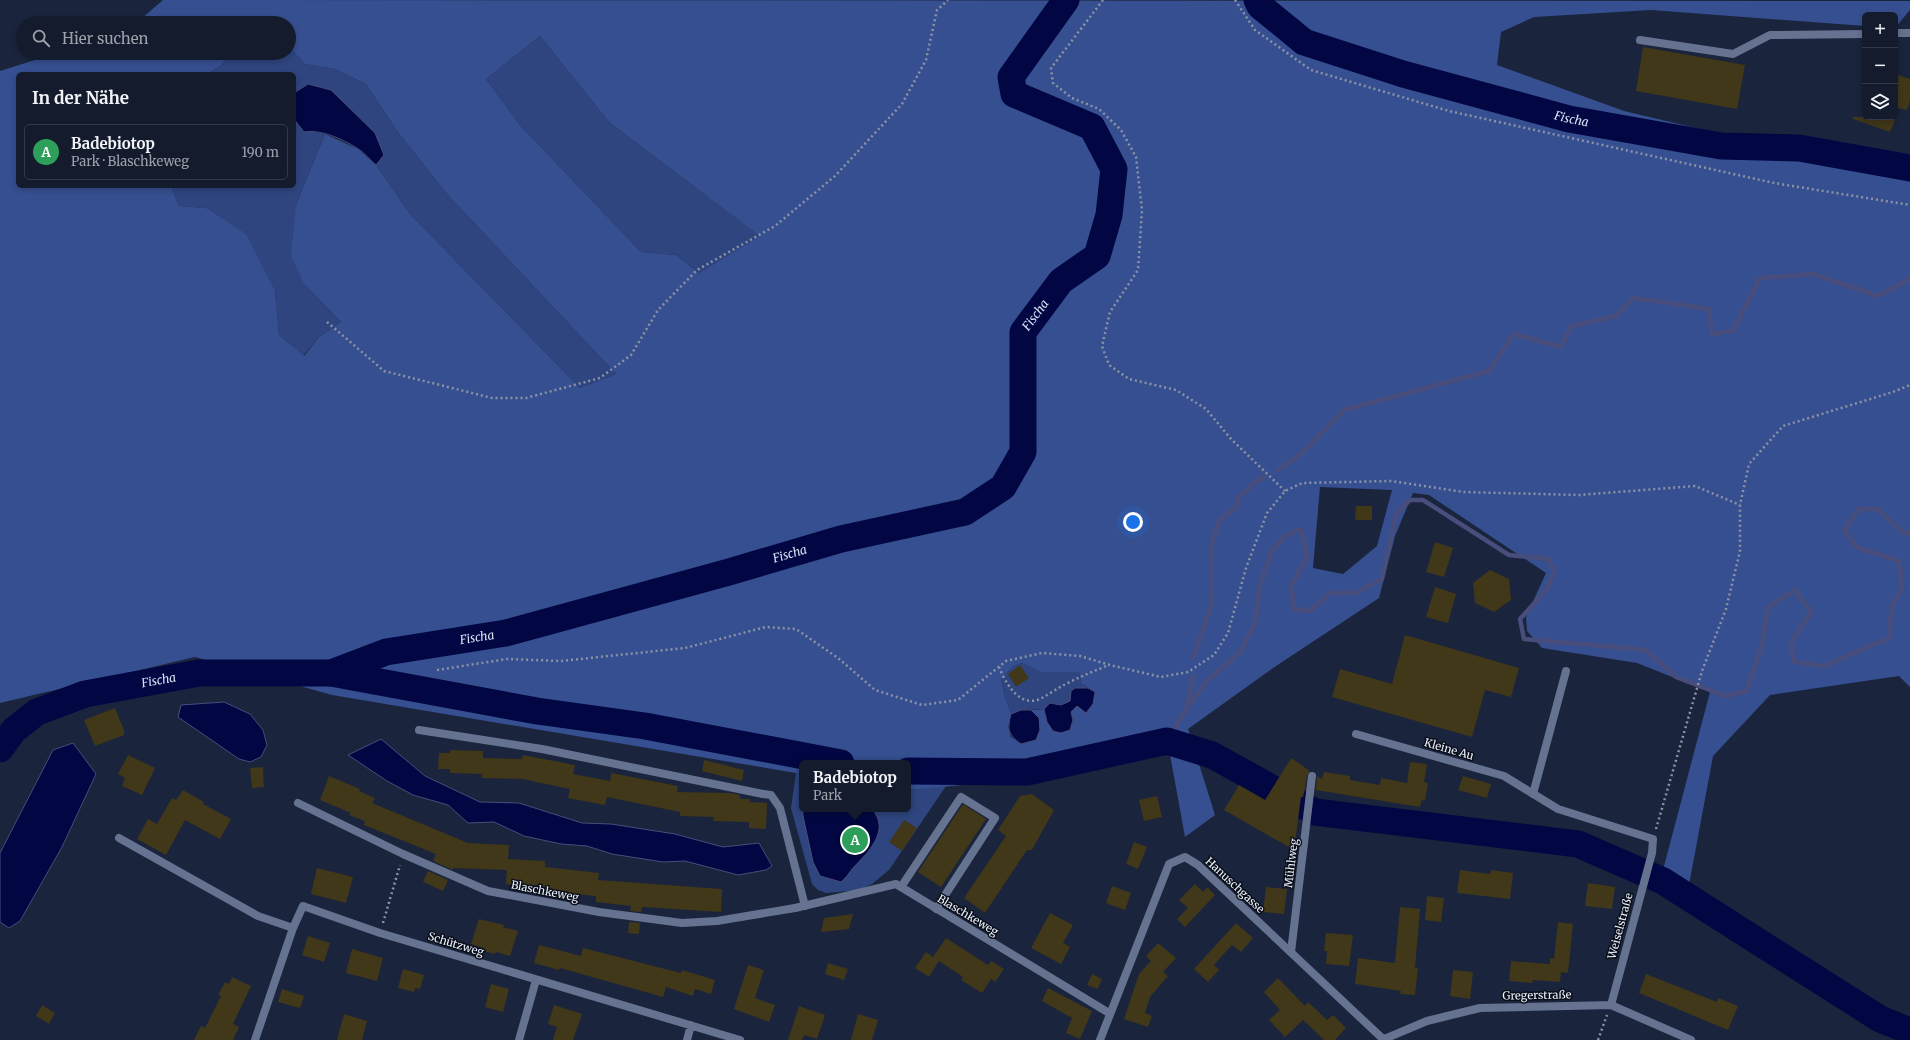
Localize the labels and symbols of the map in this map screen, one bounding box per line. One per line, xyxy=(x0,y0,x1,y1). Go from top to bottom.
water label: Fischa xyxy=(1552,107,1590,129)
water label: Fischa xyxy=(1018,296,1052,334)
your location xyxy=(1123,512,1143,532)
water label: Fischa xyxy=(770,541,809,566)
water label: Fischa xyxy=(458,627,495,647)
water label: Fischa xyxy=(139,669,177,691)
street label: Kleine Au xyxy=(1423,735,1475,763)
pin: A xyxy=(842,825,868,855)
street label: Mühlweg xyxy=(1281,837,1301,888)
street label: Hanuschgasse xyxy=(1203,854,1268,916)
street label: Blaschkeweg xyxy=(510,878,581,905)
street label: Blaschkeweg xyxy=(935,891,1001,939)
street label: Weiselstraße xyxy=(1604,891,1636,962)
street label: Schützweg xyxy=(426,929,486,959)
street label: Gregerstraße xyxy=(1502,987,1572,1003)

